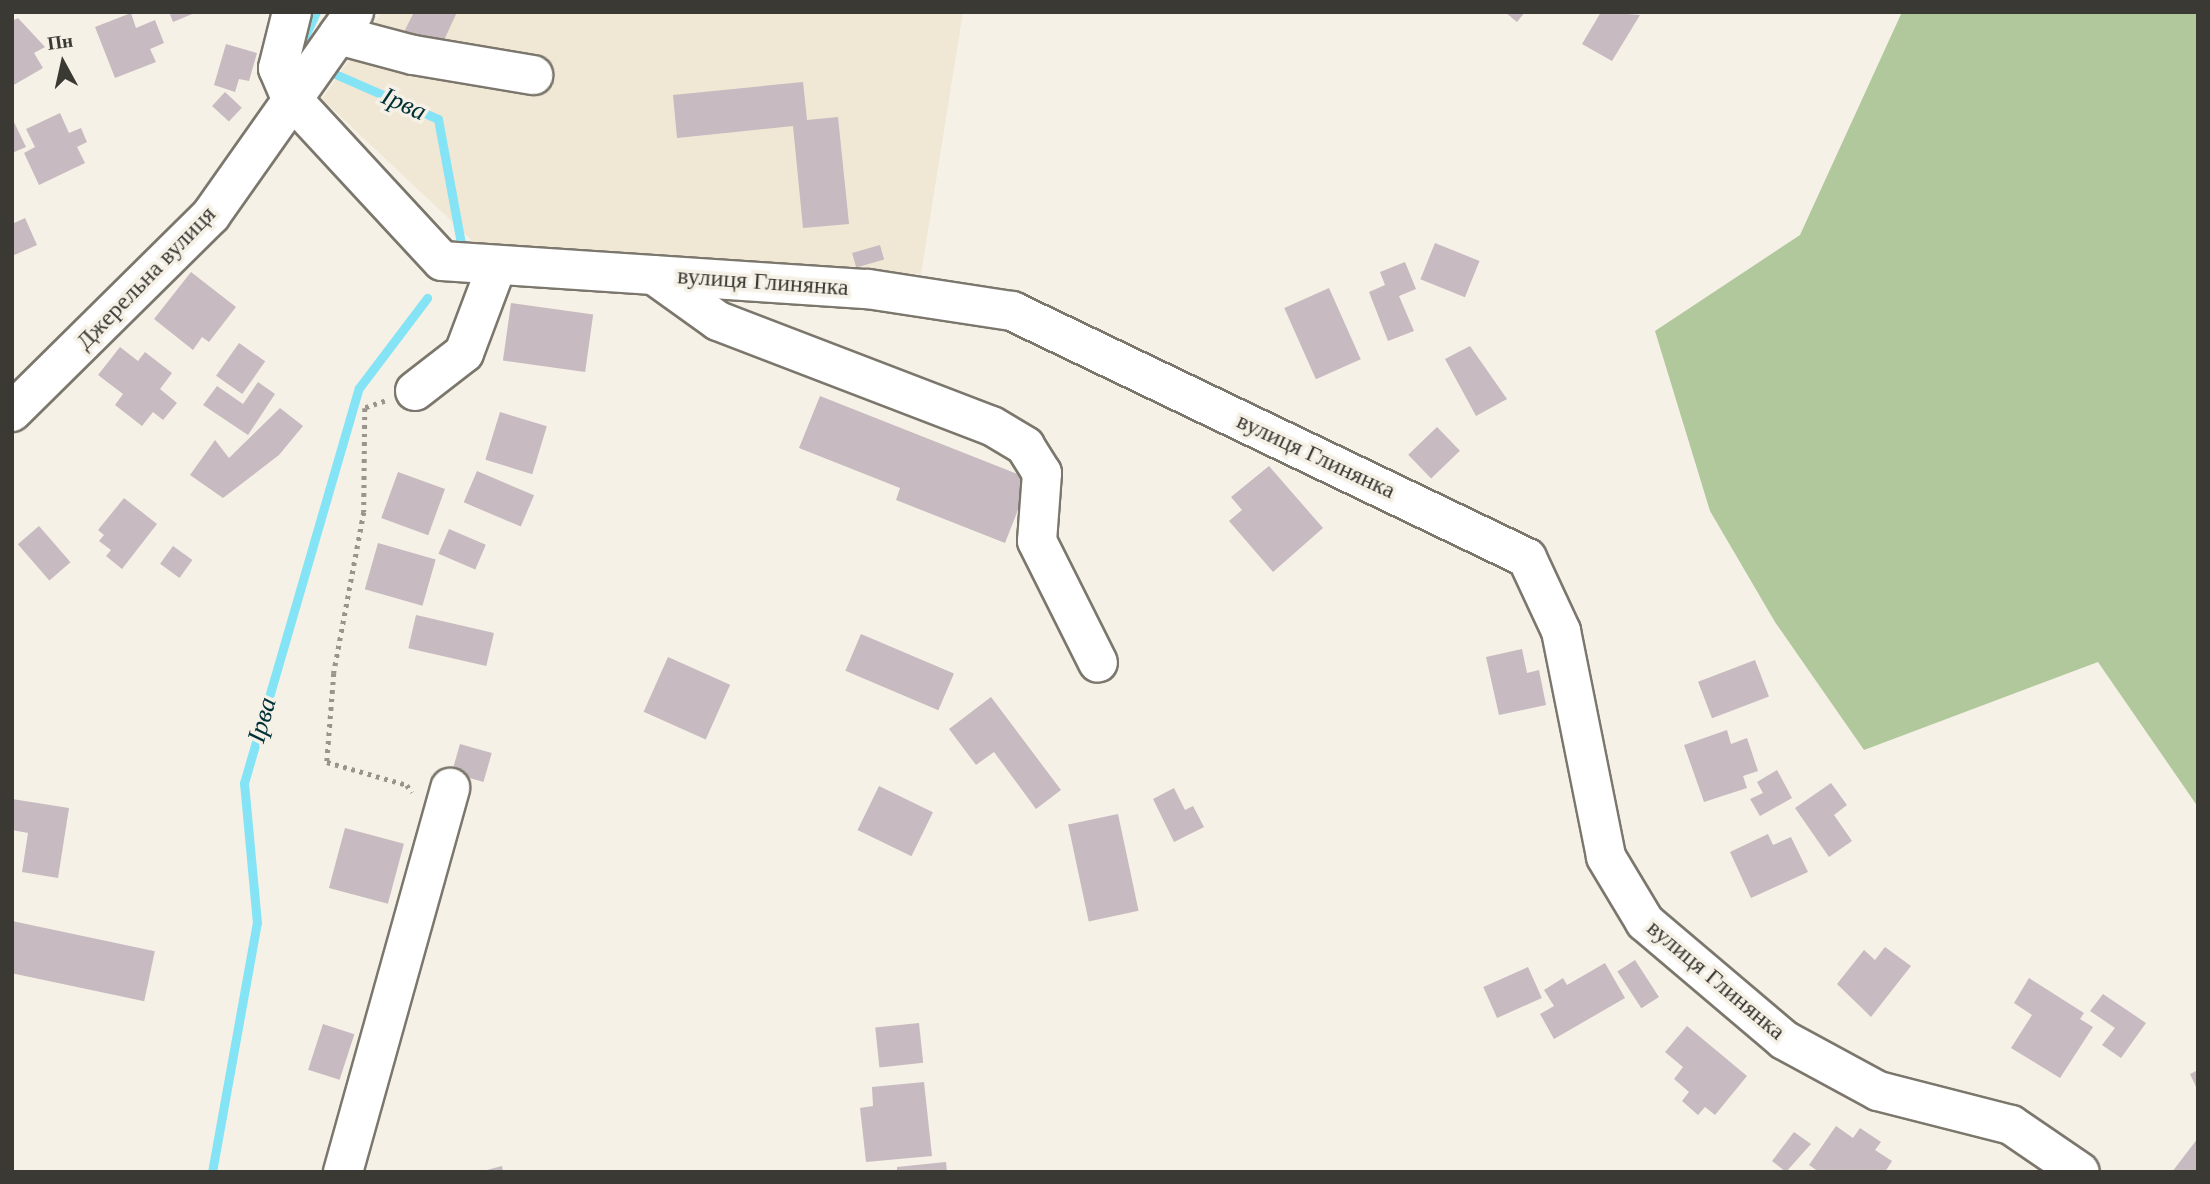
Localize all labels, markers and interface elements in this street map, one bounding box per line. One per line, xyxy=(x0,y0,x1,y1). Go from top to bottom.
north arrow xyxy=(28,28,98,98)
text: Пн xyxy=(46,30,74,54)
water label: Ірва xyxy=(377,80,431,128)
street label: Джерельна вулиця xyxy=(70,200,222,356)
street label: вулиця Глинянка xyxy=(676,262,850,302)
street label: вулиця Глинянка xyxy=(1232,407,1400,505)
water label: Ірва xyxy=(241,694,283,746)
street label: вулиця Глинянка xyxy=(1641,914,1791,1046)

